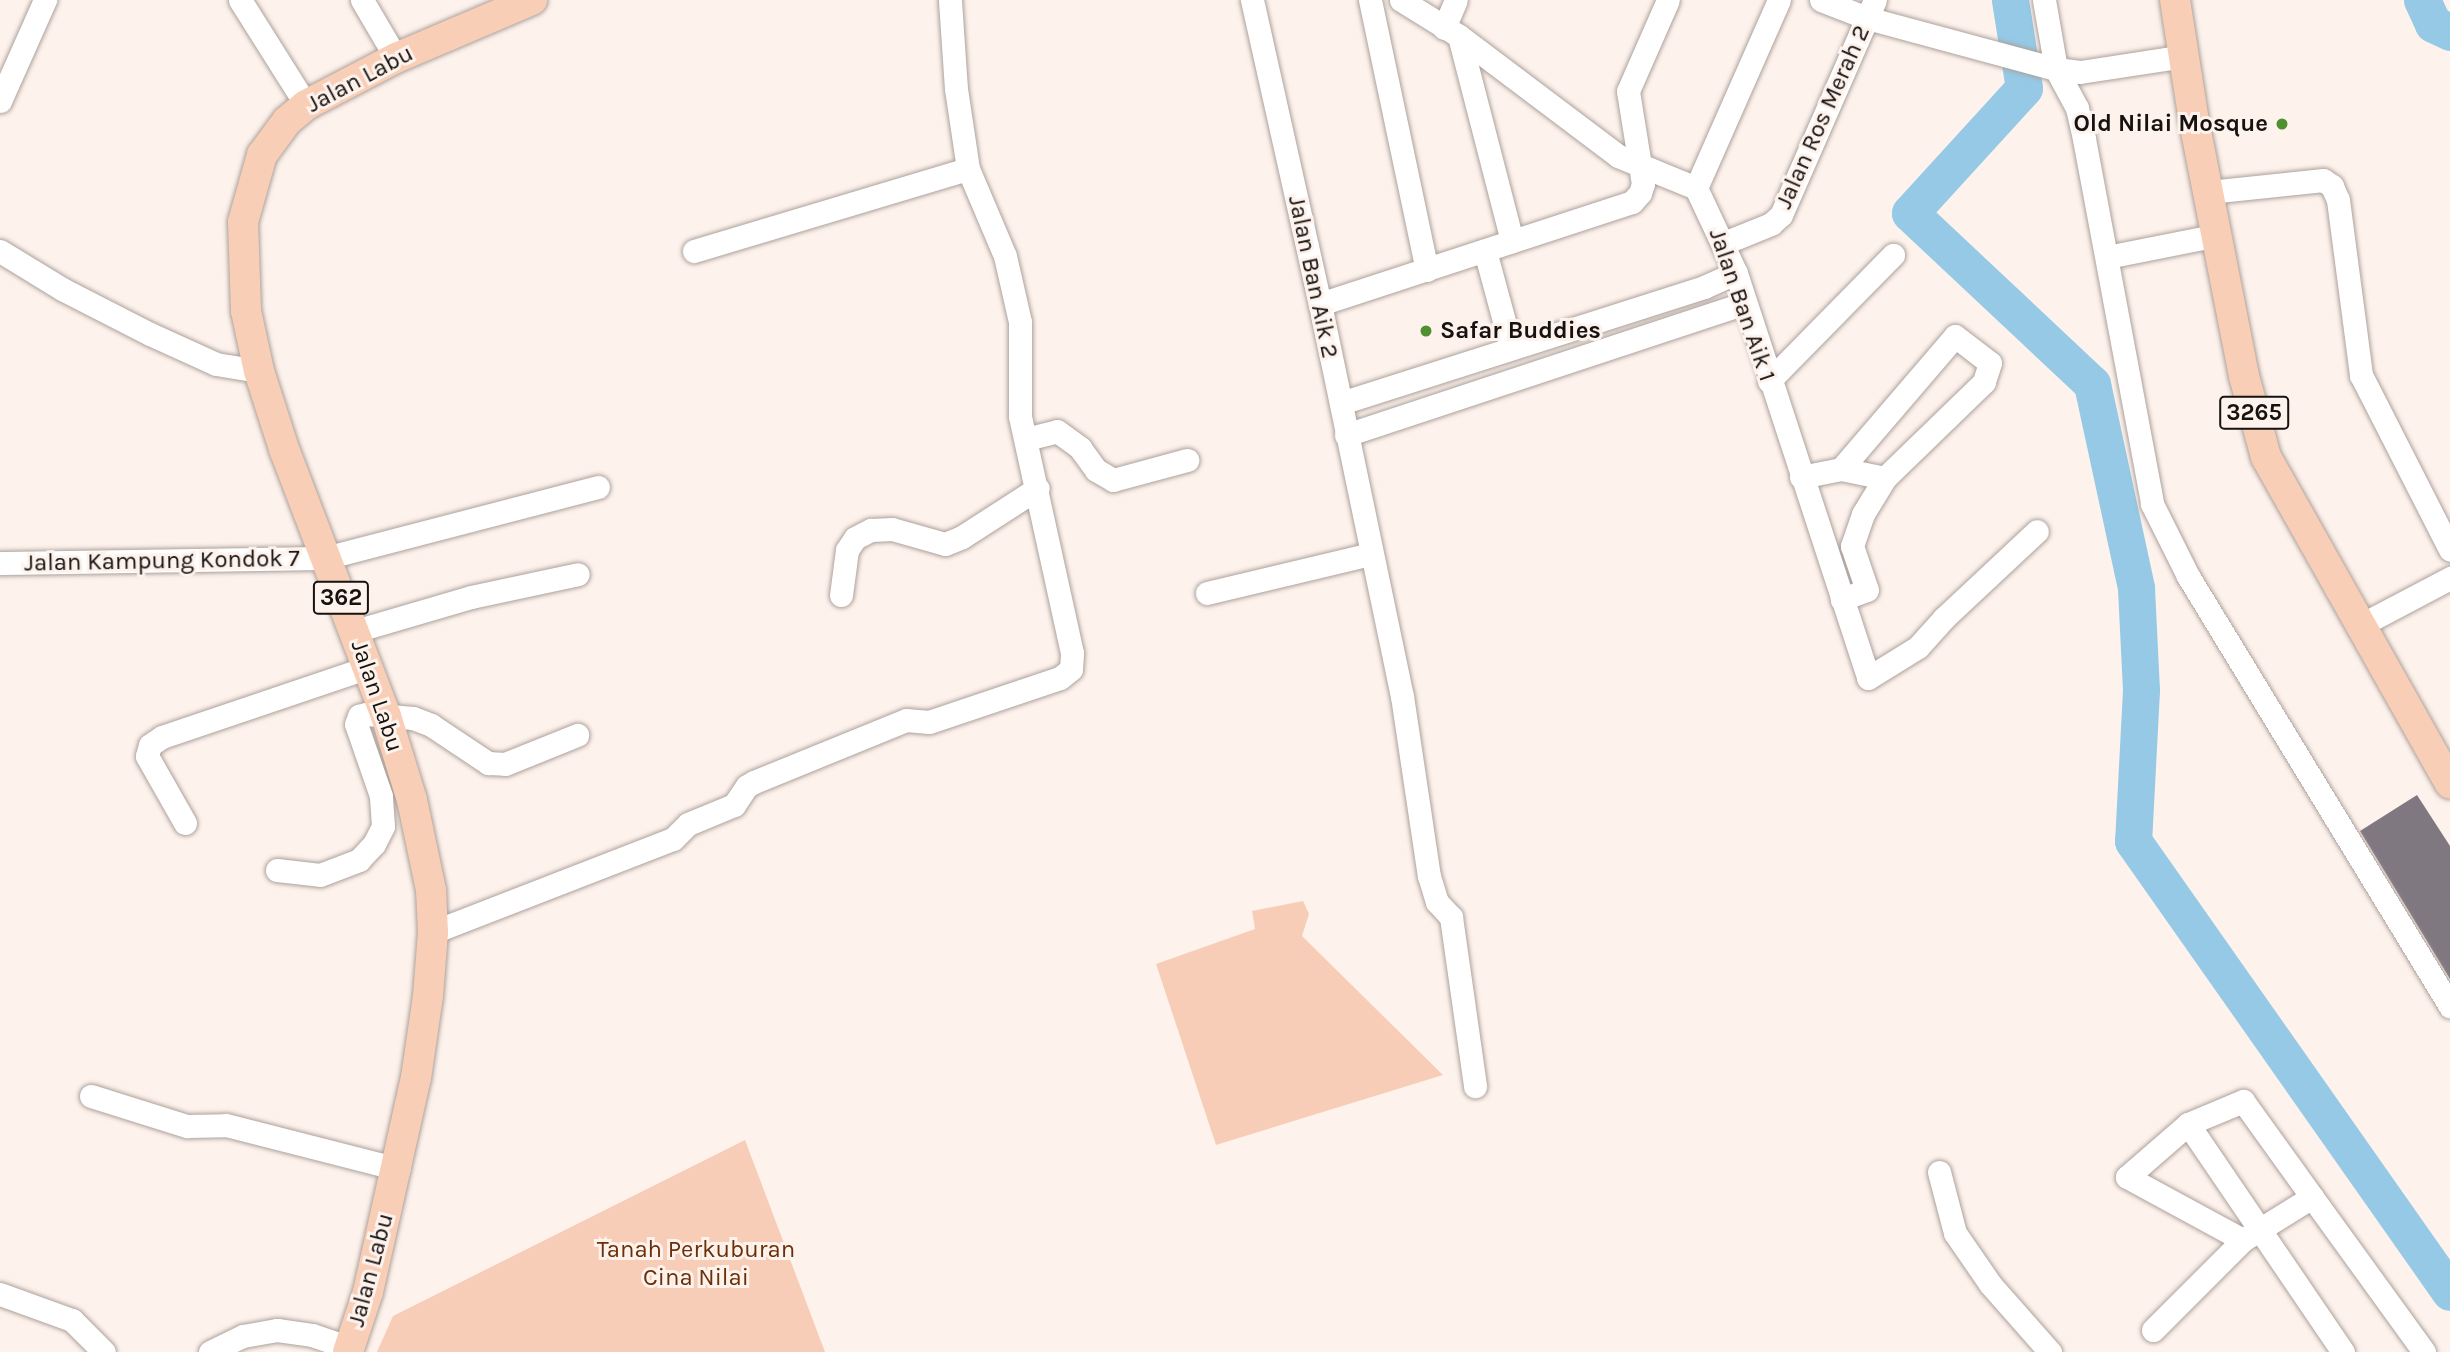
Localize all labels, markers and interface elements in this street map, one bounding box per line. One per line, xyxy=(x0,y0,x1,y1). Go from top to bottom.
street label: Jalan Ros Merah 2 xyxy=(1770,21,1876,213)
street label: Jalan Labu xyxy=(302,39,418,119)
place label: Old Nilai Mosque xyxy=(2073,110,2268,138)
marker: Old Nilai Mosque xyxy=(2274,116,2290,132)
street label: Jalan Ban Aik 2 xyxy=(1282,193,1344,361)
street label: Jalan Ban Aik 1 xyxy=(1702,225,1782,385)
place label: Safar Buddies xyxy=(1440,317,1601,345)
marker: Safar Buddies xyxy=(1418,323,1434,339)
road number: 3265 xyxy=(2219,394,2289,432)
street label: Jalan Kampung Kondok 7 xyxy=(24,544,300,578)
road number: 362 xyxy=(311,578,371,618)
street label: Jalan Labu xyxy=(344,636,410,756)
street label: Jalan Labu xyxy=(342,1210,400,1330)
park label: Tanah Perkuburan Cina Nilai xyxy=(597,1236,795,1292)

